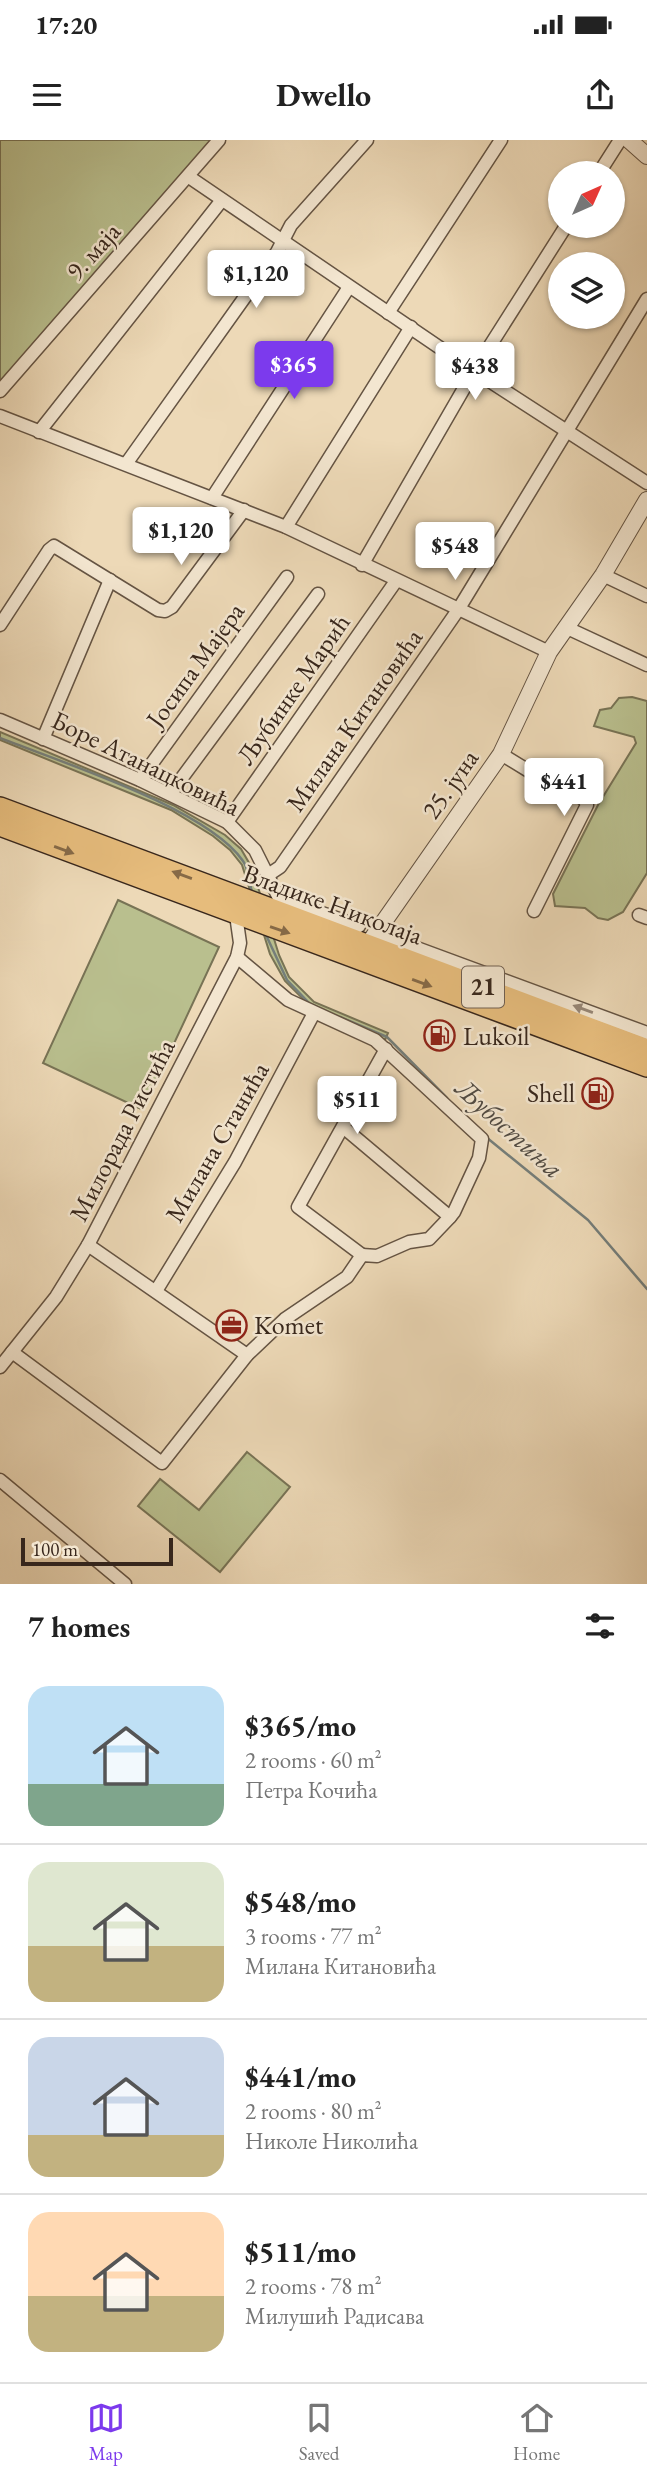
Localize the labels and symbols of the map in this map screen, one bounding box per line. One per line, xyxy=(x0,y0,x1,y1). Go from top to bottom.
north arrow xyxy=(548,161,625,238)
street label: 9. маја xyxy=(58,215,128,287)
pin: $1,120 xyxy=(199,250,313,310)
pin: $365 xyxy=(253,342,335,401)
pin: $438 xyxy=(434,342,516,402)
pin: $1,120 xyxy=(124,508,238,567)
pin: $548 xyxy=(414,522,496,582)
street label: Јосипа Мајера xyxy=(137,595,252,736)
street label: Љубинке Марић xyxy=(228,607,358,771)
street label: Милана Китановића xyxy=(278,621,430,818)
street label: Боре Атанацковића xyxy=(46,703,246,824)
street label: 25. јуна xyxy=(414,742,486,825)
pin: $441 xyxy=(523,758,605,818)
one-way arrow xyxy=(53,845,74,856)
street label: Владике Николаја xyxy=(239,856,428,952)
one-way arrow xyxy=(172,869,193,880)
one-way arrow xyxy=(270,925,291,936)
road number: 21 xyxy=(462,966,504,1008)
one-way arrow xyxy=(412,977,433,988)
one-way arrow xyxy=(572,1003,593,1014)
fuel station icon: Lukoil xyxy=(423,1019,457,1053)
place label: Lukoil xyxy=(463,1019,530,1053)
street label: Милорада Ристића xyxy=(61,1033,183,1227)
street label: Милана Станића xyxy=(157,1055,277,1228)
water label: Љубостиња xyxy=(447,1069,572,1186)
pin: $511 xyxy=(316,1076,398,1136)
place label: Shell xyxy=(527,1076,575,1110)
fuel station icon: Shell xyxy=(581,1076,615,1110)
office icon: Komet xyxy=(214,1308,248,1342)
place label: Komet xyxy=(254,1308,323,1342)
scale bar xyxy=(21,1535,173,1567)

